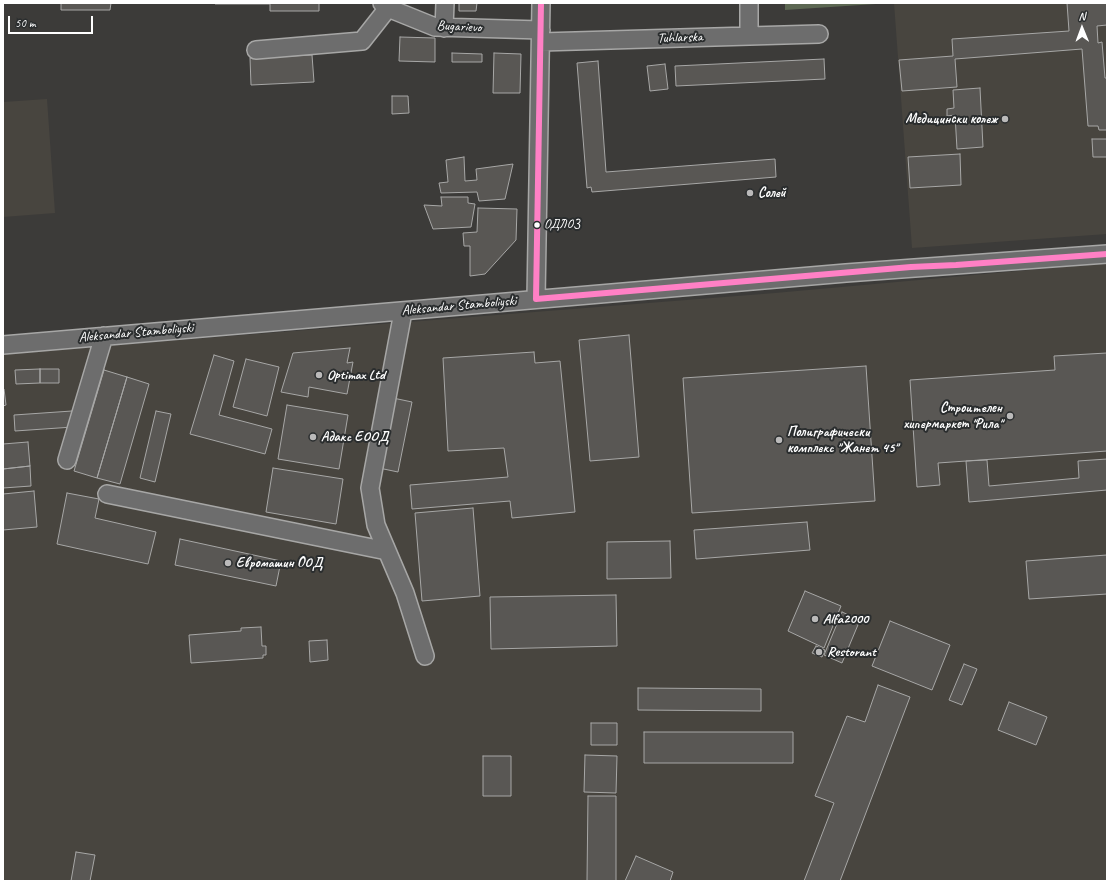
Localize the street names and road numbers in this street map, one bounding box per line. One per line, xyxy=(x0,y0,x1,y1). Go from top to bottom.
street label: Bugarievo xyxy=(436,17,482,37)
street label: Tuhlarska xyxy=(657,29,703,47)
street label: Aleksandar Stamboliyski xyxy=(401,293,517,319)
street label: Aleksandar Stamboliyski xyxy=(78,320,194,346)

